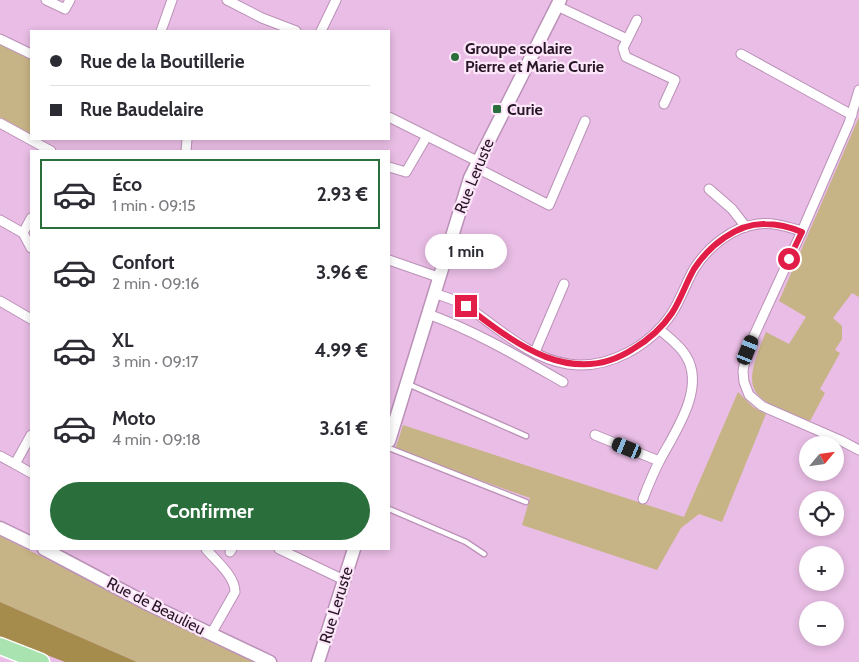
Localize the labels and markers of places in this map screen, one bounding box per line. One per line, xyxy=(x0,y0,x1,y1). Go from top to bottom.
place label: Groupe scolaire Pierre et Marie Curie xyxy=(465,39,604,76)
marker: Groupe scolaire Pierre et Marie Curie xyxy=(449,51,461,63)
place label: Curie xyxy=(507,100,543,119)
marker: Curie xyxy=(491,103,503,115)

